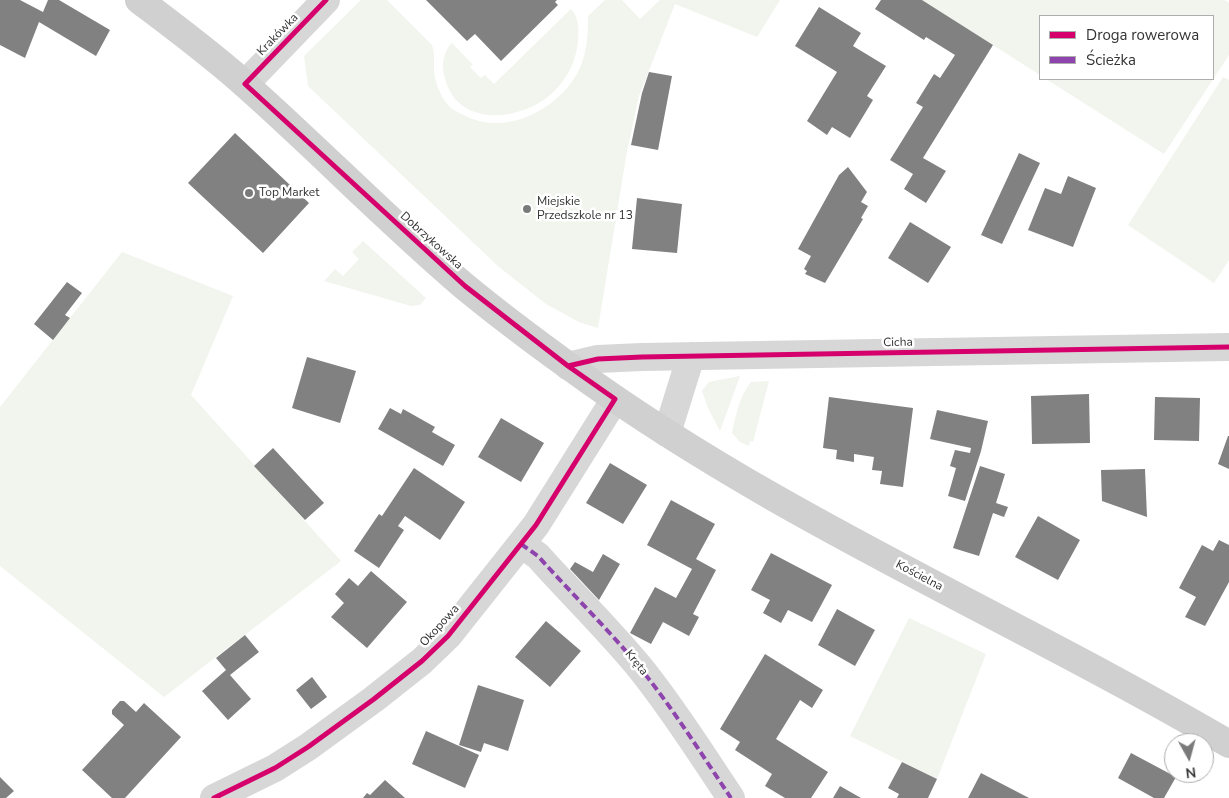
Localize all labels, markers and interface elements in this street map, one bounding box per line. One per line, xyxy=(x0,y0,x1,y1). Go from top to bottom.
street label: Krakówka xyxy=(254,11,302,59)
legend xyxy=(1039,15,1214,80)
text: Droga rowerowa xyxy=(1086,25,1199,45)
text: Ścieżka xyxy=(1086,50,1136,70)
place label: Top Market xyxy=(259,186,319,200)
marker: Top Market xyxy=(243,187,255,199)
place label: Miejskie Przedszkole nr 13 xyxy=(537,195,633,223)
marker: Miejskie Przedszkole nr 13 xyxy=(521,203,533,215)
street label: Dobrzykowska xyxy=(397,209,465,273)
street label: Cicha xyxy=(883,336,913,350)
street label: Kościelna xyxy=(893,558,945,594)
street label: Okopowa xyxy=(417,602,463,650)
street label: Kręta xyxy=(621,647,651,679)
north arrow xyxy=(1164,733,1214,783)
text: N xyxy=(1184,762,1197,782)

